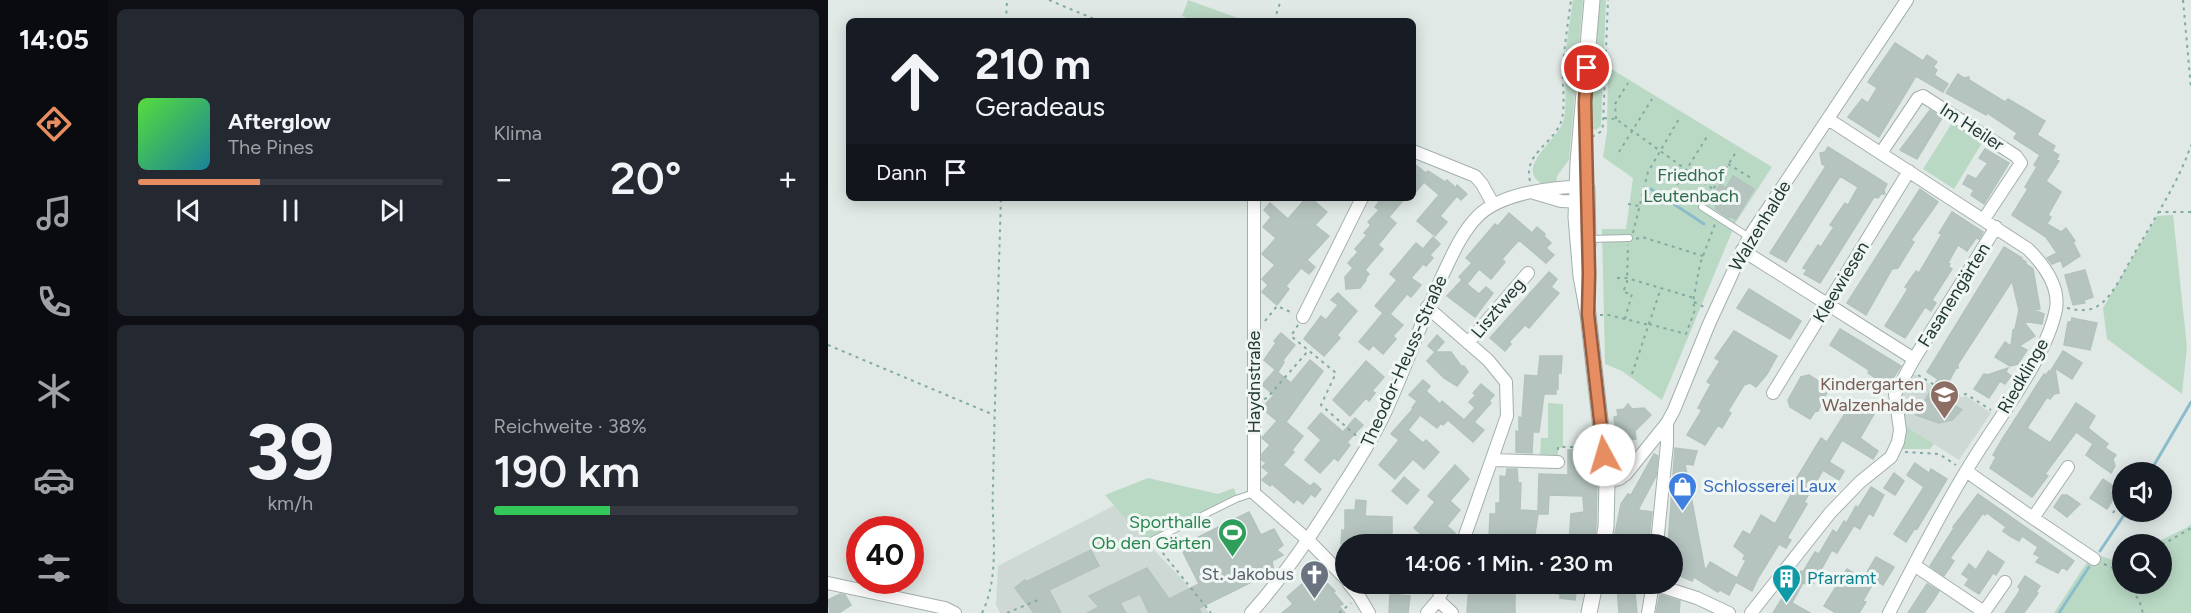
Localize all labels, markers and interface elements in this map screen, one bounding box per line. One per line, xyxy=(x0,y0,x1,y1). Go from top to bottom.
text: 14:05 xyxy=(19,23,89,56)
text: 210 m xyxy=(975,39,1091,90)
icon: ahead xyxy=(876,42,954,120)
pin xyxy=(1561,42,1612,93)
icon: arrive xyxy=(1570,51,1603,84)
text: Geradeaus xyxy=(975,90,1105,123)
street label: Im Heiler xyxy=(1936,98,2008,156)
icon: directions xyxy=(33,103,75,145)
text: Afterglow xyxy=(228,108,331,135)
text: Klima xyxy=(494,121,542,145)
text: The Pines xyxy=(228,135,314,159)
text: 20° xyxy=(610,151,682,205)
icon: arrive xyxy=(939,156,972,189)
text: − xyxy=(494,159,514,198)
text: + xyxy=(777,159,798,198)
text: Dann xyxy=(876,159,927,186)
park label: Friedhof Leutenbach xyxy=(1643,164,1739,207)
street label: Walzenhalde xyxy=(1724,176,1796,275)
icon: music xyxy=(33,192,75,234)
icon: previous xyxy=(172,194,205,227)
icon: pause xyxy=(274,194,307,227)
icon: next xyxy=(375,194,408,227)
street label: Kleewiesen xyxy=(1808,237,1874,327)
street label: Fasanengärten xyxy=(1913,239,1995,351)
street label: Theodor-Heuss-Straße xyxy=(1356,272,1452,450)
street label: Lisztweg xyxy=(1466,273,1530,343)
icon: phone xyxy=(33,281,75,323)
street label: Haydnstraße xyxy=(1243,330,1265,433)
street label: Riedklinge xyxy=(1993,334,2053,417)
icon: climate xyxy=(33,370,75,412)
place label: Kindergarten Walzenhalde xyxy=(1820,373,1924,416)
school or university icon: Kindergarten Walzenhalde xyxy=(1929,378,1961,420)
text: 39 xyxy=(246,405,335,499)
text: Reichweite · 38% xyxy=(494,414,647,438)
position arrow xyxy=(1572,423,1636,487)
text: 190 km xyxy=(494,444,640,498)
icon: car xyxy=(33,459,75,501)
map controls xyxy=(2112,462,2172,594)
button: sound xyxy=(2112,462,2172,522)
shop icon: Schlosserei Laux xyxy=(1666,470,1698,512)
place label: Schlosserei Laux xyxy=(1703,475,1837,497)
text: km/h xyxy=(267,491,313,515)
place label: Sporthalle Ob den Gärten xyxy=(1092,511,1211,554)
speed limit sign: 40 xyxy=(846,516,924,594)
sports icon: Sporthalle Ob den Gärten xyxy=(1216,516,1248,558)
button: search xyxy=(2112,534,2172,594)
icon: filters xyxy=(33,547,75,589)
text: 14:06 · 1 Min. · 230 m xyxy=(1405,550,1613,577)
church icon: St. Jakobus xyxy=(1299,558,1331,600)
building icon: Pfarramt xyxy=(1770,562,1802,604)
place label: St. Jakobus xyxy=(1202,563,1294,585)
place label: Pfarramt xyxy=(1807,567,1877,589)

